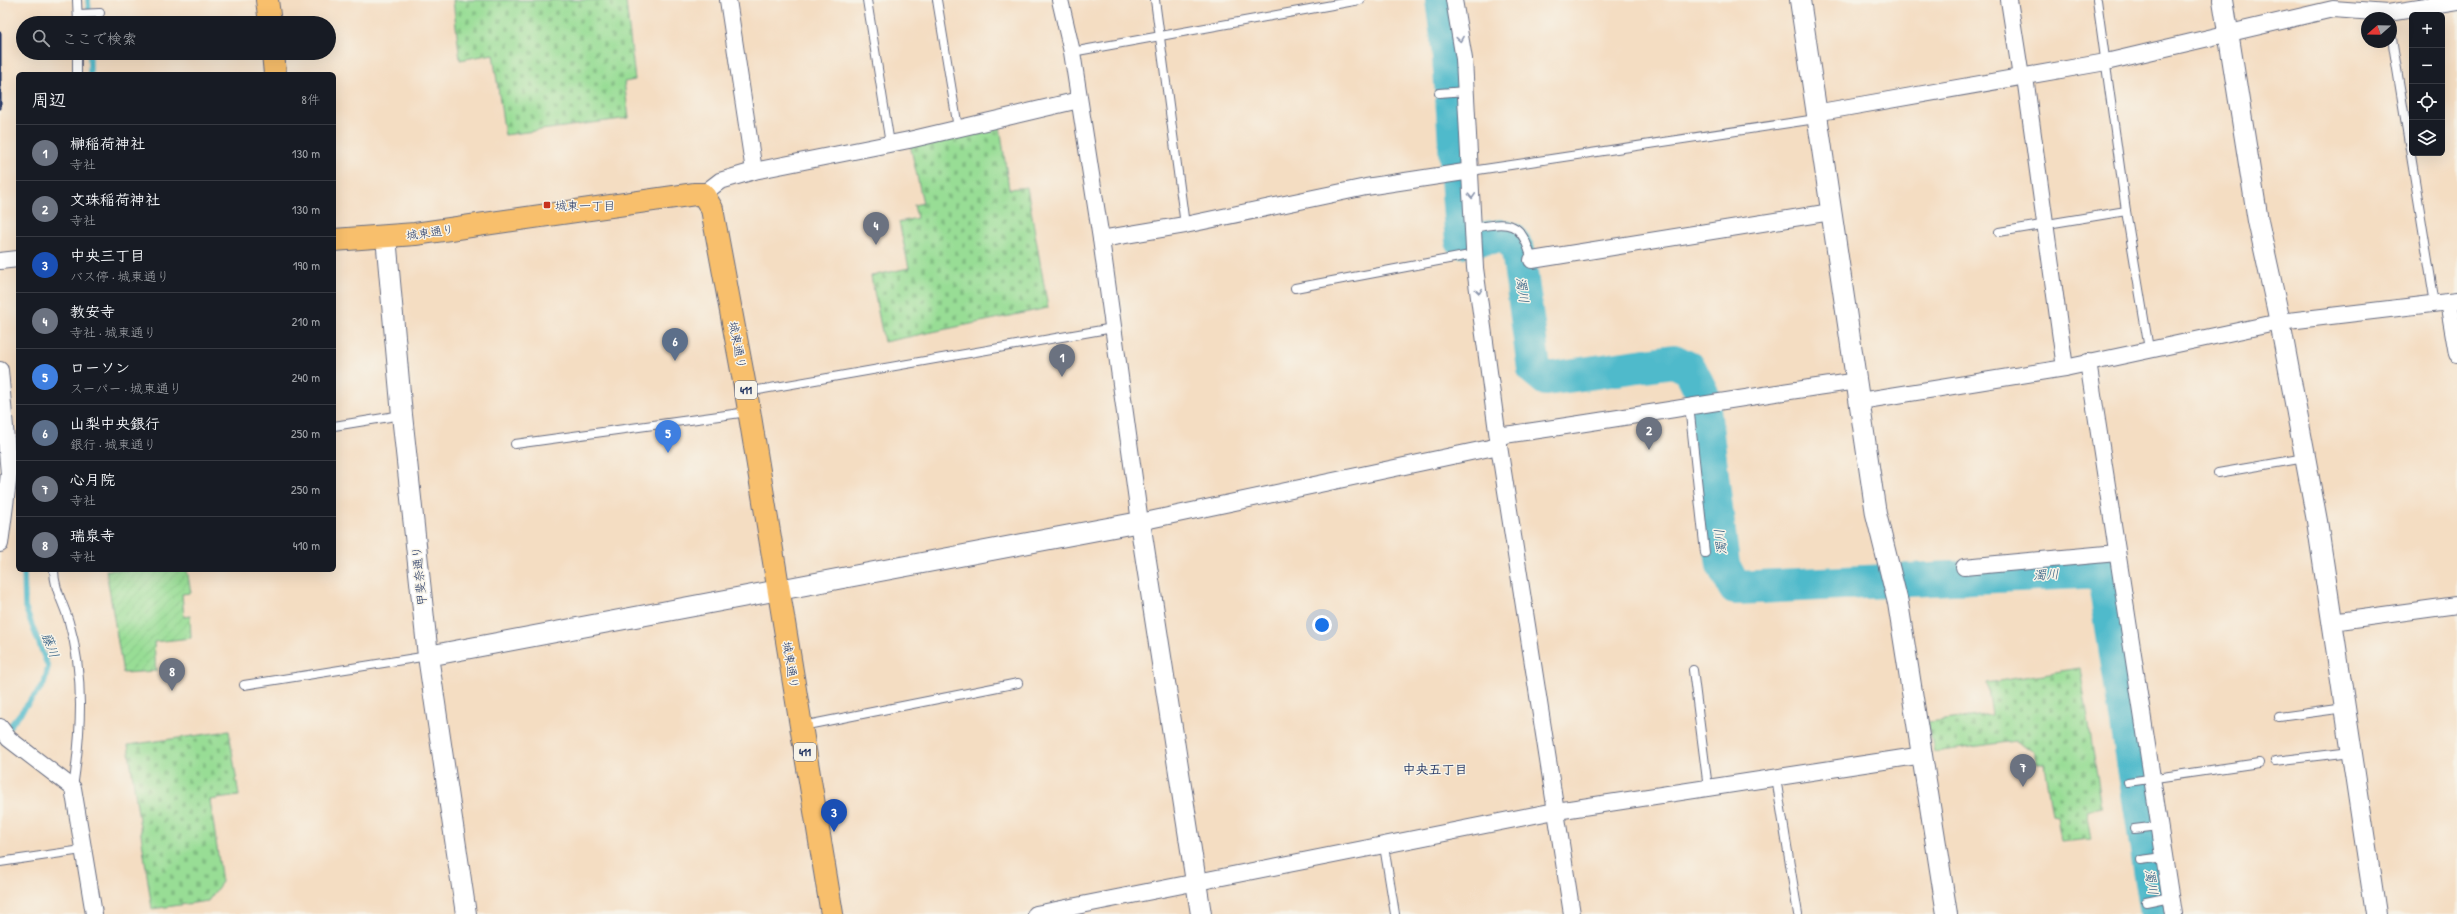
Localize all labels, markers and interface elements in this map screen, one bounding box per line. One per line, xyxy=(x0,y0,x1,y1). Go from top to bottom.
north arrow xyxy=(2361,12,2397,48)
map controls xyxy=(2409,12,2445,156)
button: + xyxy=(2409,12,2445,48)
search box xyxy=(16,16,336,60)
icon: search xyxy=(30,27,52,49)
text: ここで検索 xyxy=(62,28,137,49)
one-way arrow xyxy=(1455,35,1464,42)
button: − xyxy=(2409,48,2445,84)
button: locate xyxy=(2409,84,2445,120)
text: 周辺 xyxy=(32,88,66,111)
text: 8件 xyxy=(301,90,320,108)
button: layers xyxy=(2409,120,2445,156)
text: 榊稲荷神社 xyxy=(70,133,145,154)
text: 1 xyxy=(43,144,47,162)
text: 130 m xyxy=(292,144,320,162)
text: 寺社 xyxy=(70,155,96,173)
text: 文珠稲荷神社 xyxy=(70,189,160,210)
one-way arrow xyxy=(1467,193,1476,199)
place label: 城東一丁目 xyxy=(555,197,615,214)
text: 2 xyxy=(42,200,48,218)
text: 130 m xyxy=(292,200,320,218)
marker: 城東一丁目 xyxy=(542,200,552,210)
text: 寺社 xyxy=(70,211,96,229)
pin: 4 xyxy=(863,212,889,245)
street label: 城東通り xyxy=(405,220,455,244)
text: 中央三丁目 xyxy=(70,245,145,266)
text: 3 xyxy=(42,256,48,274)
text: 190 m xyxy=(293,256,320,274)
text: バス停 · 城東通り xyxy=(70,267,170,285)
water label: 濁川 xyxy=(1512,276,1534,304)
one-way arrow xyxy=(1474,288,1483,294)
text: 教安寺 xyxy=(70,301,115,322)
text: 4 xyxy=(43,312,47,330)
text: 210 m xyxy=(292,312,320,330)
street label: 城東通り xyxy=(725,320,751,370)
text: 寺社 · 城東通り xyxy=(70,323,157,341)
pin: 6 xyxy=(662,328,688,361)
pin: 1 xyxy=(1049,344,1075,377)
text: ローソン xyxy=(70,357,130,378)
text: 5 xyxy=(42,368,48,386)
text: 240 m xyxy=(291,368,320,386)
text: スーパー · 城東通り xyxy=(70,379,182,397)
road number: 411 xyxy=(735,381,757,399)
text: 山梨中央銀行 xyxy=(70,413,160,434)
pin: 2 xyxy=(1636,417,1662,450)
pin: 5 xyxy=(655,420,681,453)
text: 6 xyxy=(42,424,48,442)
text: 250 m xyxy=(291,424,320,442)
text: 銀行 · 城東通り xyxy=(70,435,157,453)
text: 心月院 xyxy=(70,469,115,490)
text: 7 xyxy=(42,480,48,498)
text: 250 m xyxy=(291,480,320,498)
text: 寺社 xyxy=(70,491,96,509)
text: 瑞泉寺 xyxy=(70,525,115,546)
water label: 濁川 xyxy=(1709,528,1731,556)
text: 8 xyxy=(42,536,48,554)
text: 410 m xyxy=(293,536,320,554)
street label: 甲斐奈通り xyxy=(407,545,431,607)
text: 寺社 xyxy=(70,547,96,565)
water label: 濁川 xyxy=(2033,564,2059,584)
your location xyxy=(1312,615,1332,635)
water label: 藤川 xyxy=(38,630,64,660)
street label: 城東通り xyxy=(779,640,803,690)
pin: 8 xyxy=(159,658,185,691)
road number: 411 xyxy=(794,743,816,761)
pin: 7 xyxy=(2010,754,2036,787)
district label: 中央五丁目 xyxy=(1402,760,1468,778)
pin: 3 xyxy=(821,799,847,832)
water label: 濁川 xyxy=(2141,868,2163,896)

